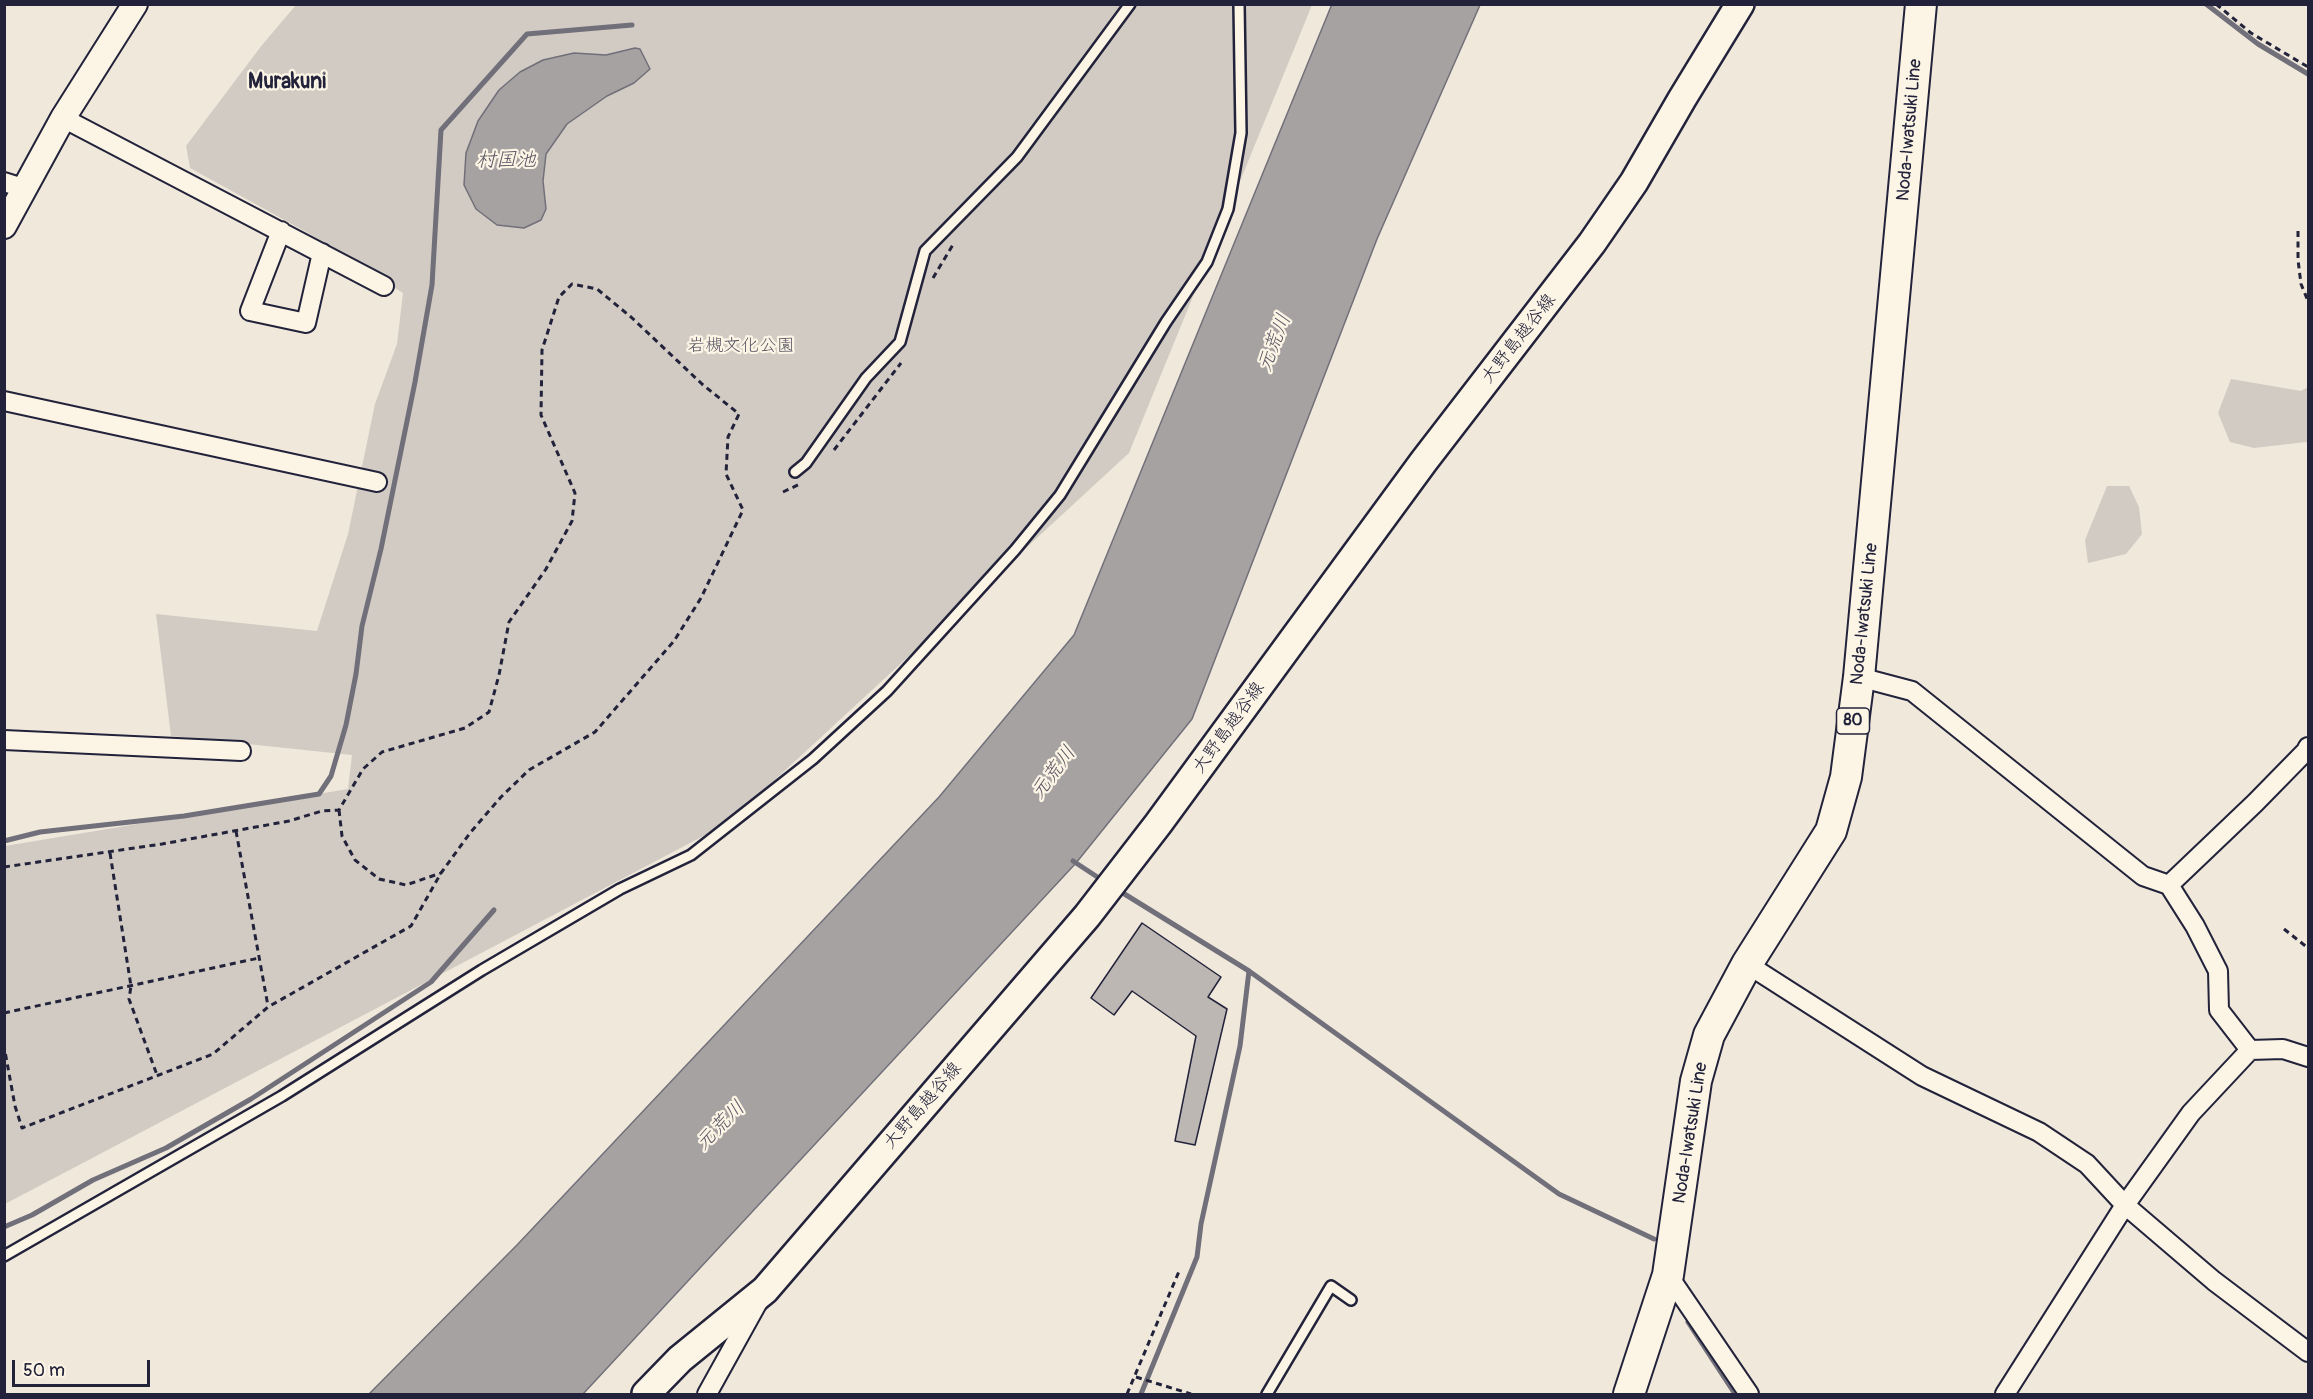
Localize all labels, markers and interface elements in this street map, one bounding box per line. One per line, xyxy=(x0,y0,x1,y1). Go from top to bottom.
street label: Noda-Iwatsuki Line xyxy=(1893,58,1927,202)
district label: Murakuni xyxy=(248,70,326,96)
water label: 村国池 xyxy=(476,149,536,173)
street label: 大野島越谷線 xyxy=(1477,290,1561,388)
water label: 元荒川 xyxy=(1253,311,1297,375)
park label: 岩槻文化公園 xyxy=(687,335,795,357)
street label: Noda-Iwatsuki Line xyxy=(1847,542,1883,686)
street label: 大野島越谷線 xyxy=(1189,678,1269,778)
road number: 80 xyxy=(1836,708,1870,734)
water label: 元荒川 xyxy=(1026,742,1082,804)
street label: 大野島越谷線 xyxy=(879,1058,967,1154)
street label: Noda-Iwatsuki Line xyxy=(1669,1061,1713,1205)
water label: 元荒川 xyxy=(691,1096,751,1156)
scale bar xyxy=(15,1348,153,1386)
text: 50 m xyxy=(23,1359,65,1382)

